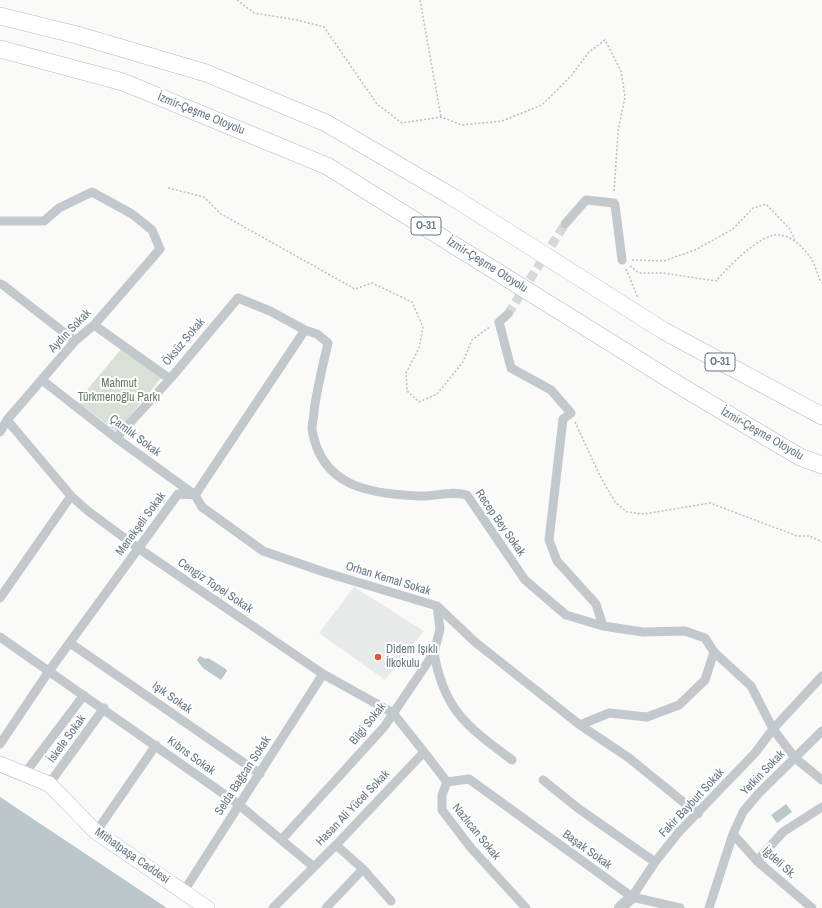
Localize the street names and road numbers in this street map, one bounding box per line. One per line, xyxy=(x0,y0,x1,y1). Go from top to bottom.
street label: İzmir-Çeşme Otoyolu xyxy=(155,90,247,138)
road number: O-31 xyxy=(411,217,441,235)
street label: İzmir-Çeşme Otoyolu xyxy=(444,234,530,296)
street label: Aydın Sokak xyxy=(46,306,94,356)
street label: Öksüz Sokak xyxy=(160,315,208,369)
road number: O-31 xyxy=(705,353,735,371)
street label: İzmir-Çeşme Otoyolu xyxy=(718,405,806,463)
street label: Çamlık Sokak xyxy=(106,412,164,460)
street label: Recep Bey Sokak xyxy=(472,487,528,559)
street label: Menekşeli Sokak xyxy=(113,489,169,559)
street label: Cengiz Topel Sokak xyxy=(175,556,255,616)
street label: Orhan Kemal Sokak xyxy=(344,559,432,599)
street label: Işık Sokak xyxy=(149,679,195,717)
street label: Bilgi Sokak xyxy=(347,700,389,748)
street label: İskele Sokak xyxy=(45,712,89,766)
street label: Kıbrıs Sokak xyxy=(164,734,218,778)
street label: Selda Bağcan Sokak xyxy=(212,734,274,818)
street label: Yetkin Sokak xyxy=(738,747,788,799)
street label: Fakir Bayburt Sokak xyxy=(656,766,728,840)
street label: Hasan Ali Yücel Sokak xyxy=(313,767,393,849)
street label: Nazlıcan Sokak xyxy=(449,801,503,863)
street label: Mithatpaşa Caddesi xyxy=(92,825,172,887)
street label: Başak Sokak xyxy=(560,827,614,873)
street label: İğdeli Sk. xyxy=(759,844,799,882)

